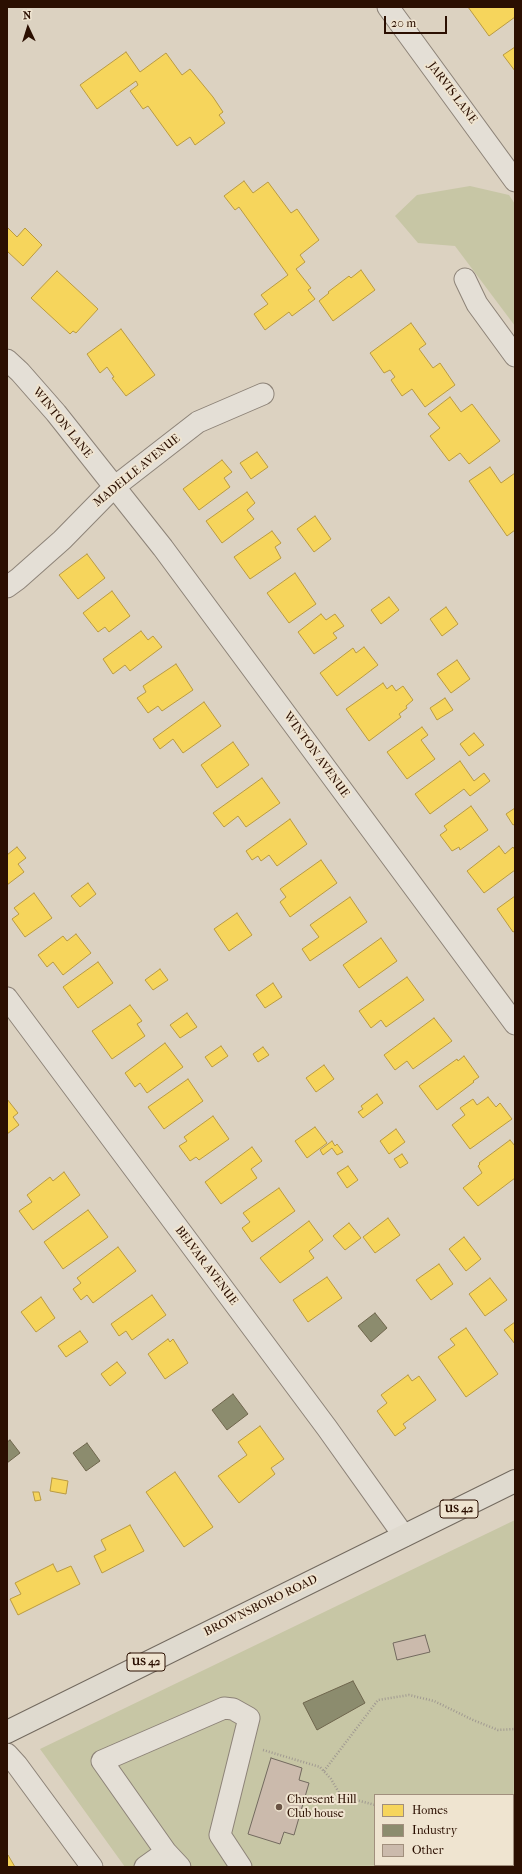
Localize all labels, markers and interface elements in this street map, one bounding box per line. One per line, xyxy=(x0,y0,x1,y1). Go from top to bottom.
north arrow xyxy=(8,8,48,48)
scale bar xyxy=(386,8,449,34)
text: N xyxy=(22,9,32,22)
text: 20 m xyxy=(391,16,416,30)
street label: JARVIS LANE xyxy=(424,59,480,127)
street label: WINTON LANE xyxy=(29,385,95,461)
street label: MADELLE AVENUE xyxy=(91,432,183,510)
street label: WINTON AVENUE xyxy=(280,709,352,801)
street label: BELVAR AVENUE xyxy=(172,1224,240,1308)
road number: US 42 xyxy=(440,1500,478,1518)
street label: BROWNSBORO ROAD xyxy=(202,1572,320,1640)
road number: US 42 xyxy=(127,1653,165,1671)
place label: Chresent Hill Club house xyxy=(287,1793,357,1821)
legend xyxy=(374,1794,514,1866)
marker: Chresent Hill Club house xyxy=(274,1802,284,1812)
text: Homes xyxy=(412,1803,448,1817)
text: Industry xyxy=(412,1823,457,1837)
text: Other xyxy=(412,1843,444,1857)

